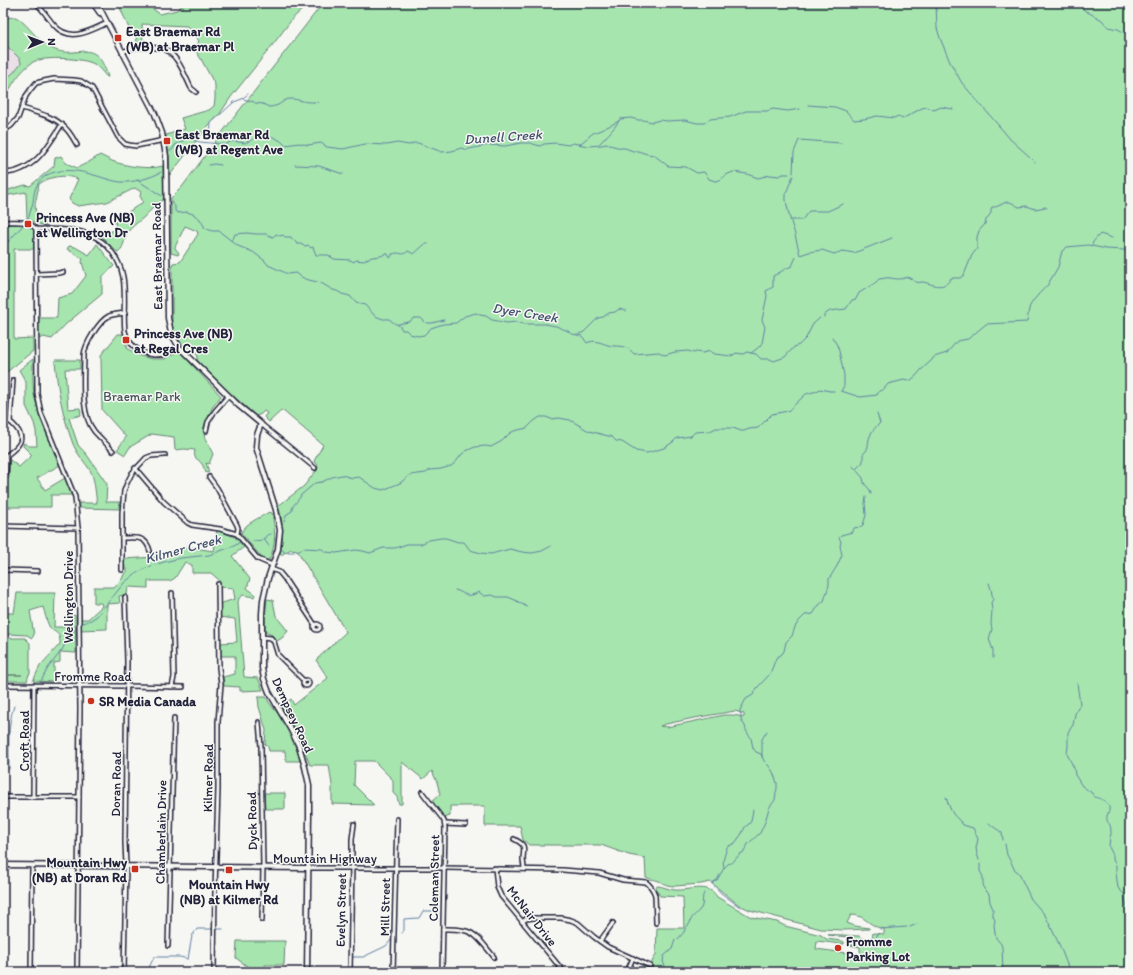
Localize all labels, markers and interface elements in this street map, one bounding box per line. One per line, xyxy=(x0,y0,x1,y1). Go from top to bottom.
north arrow xyxy=(22,22,62,62)
place label: East Braemar Rd (WB) at Braemar Pl xyxy=(126,24,235,55)
marker: East Braemar Rd (WB) at Braemar Pl xyxy=(113,33,123,43)
text: N xyxy=(45,38,58,46)
water label: Dunell Creek xyxy=(464,126,543,148)
place label: East Braemar Rd (WB) at Regent Ave xyxy=(175,127,283,158)
marker: East Braemar Rd (WB) at Regent Ave xyxy=(162,136,172,146)
street label: East Braemar Road xyxy=(149,202,165,310)
place label: Princess Ave (NB) at Wellington Dr xyxy=(36,210,135,241)
marker: Princess Ave (NB) at Wellington Dr xyxy=(23,219,33,229)
water label: Dyer Creek xyxy=(491,299,560,327)
place label: Princess Ave (NB) at Regal Cres xyxy=(134,326,233,357)
marker: Princess Ave (NB) at Regal Cres xyxy=(121,335,131,345)
park label: Braemar Park xyxy=(103,389,181,404)
water label: Kilmer Creek xyxy=(143,530,224,567)
street label: Wellington Drive xyxy=(61,551,76,643)
street label: Fromme Road xyxy=(54,669,132,684)
street label: Dempsey Road xyxy=(269,675,317,755)
place label: SR Media Canada xyxy=(99,694,196,709)
marker: SR Media Canada xyxy=(86,696,96,706)
street label: Croft Road xyxy=(17,710,32,772)
street label: Kilmer Road xyxy=(200,744,216,812)
street label: Doran Road xyxy=(108,751,124,817)
street label: Chamberlain Drive xyxy=(153,780,169,884)
street label: Dyck Road xyxy=(244,792,260,850)
street label: Coleman Street xyxy=(426,834,442,921)
street label: Mountain Highway xyxy=(273,851,377,866)
place label: Mountain Hwy (NB) at Doran Rd xyxy=(32,855,128,886)
marker: Mountain Hwy (NB) at Doran Rd xyxy=(130,864,140,874)
marker: Mountain Hwy (NB) at Kilmer Rd xyxy=(224,865,234,875)
street label: Evelyn Street xyxy=(333,873,349,947)
place label: Mountain Hwy (NB) at Kilmer Rd xyxy=(180,877,279,908)
street label: Mill Street xyxy=(377,878,393,936)
street label: McNair Drive xyxy=(504,883,560,949)
place label: Fromme Parking Lot xyxy=(846,934,910,965)
marker: Fromme Parking Lot xyxy=(833,943,843,953)

